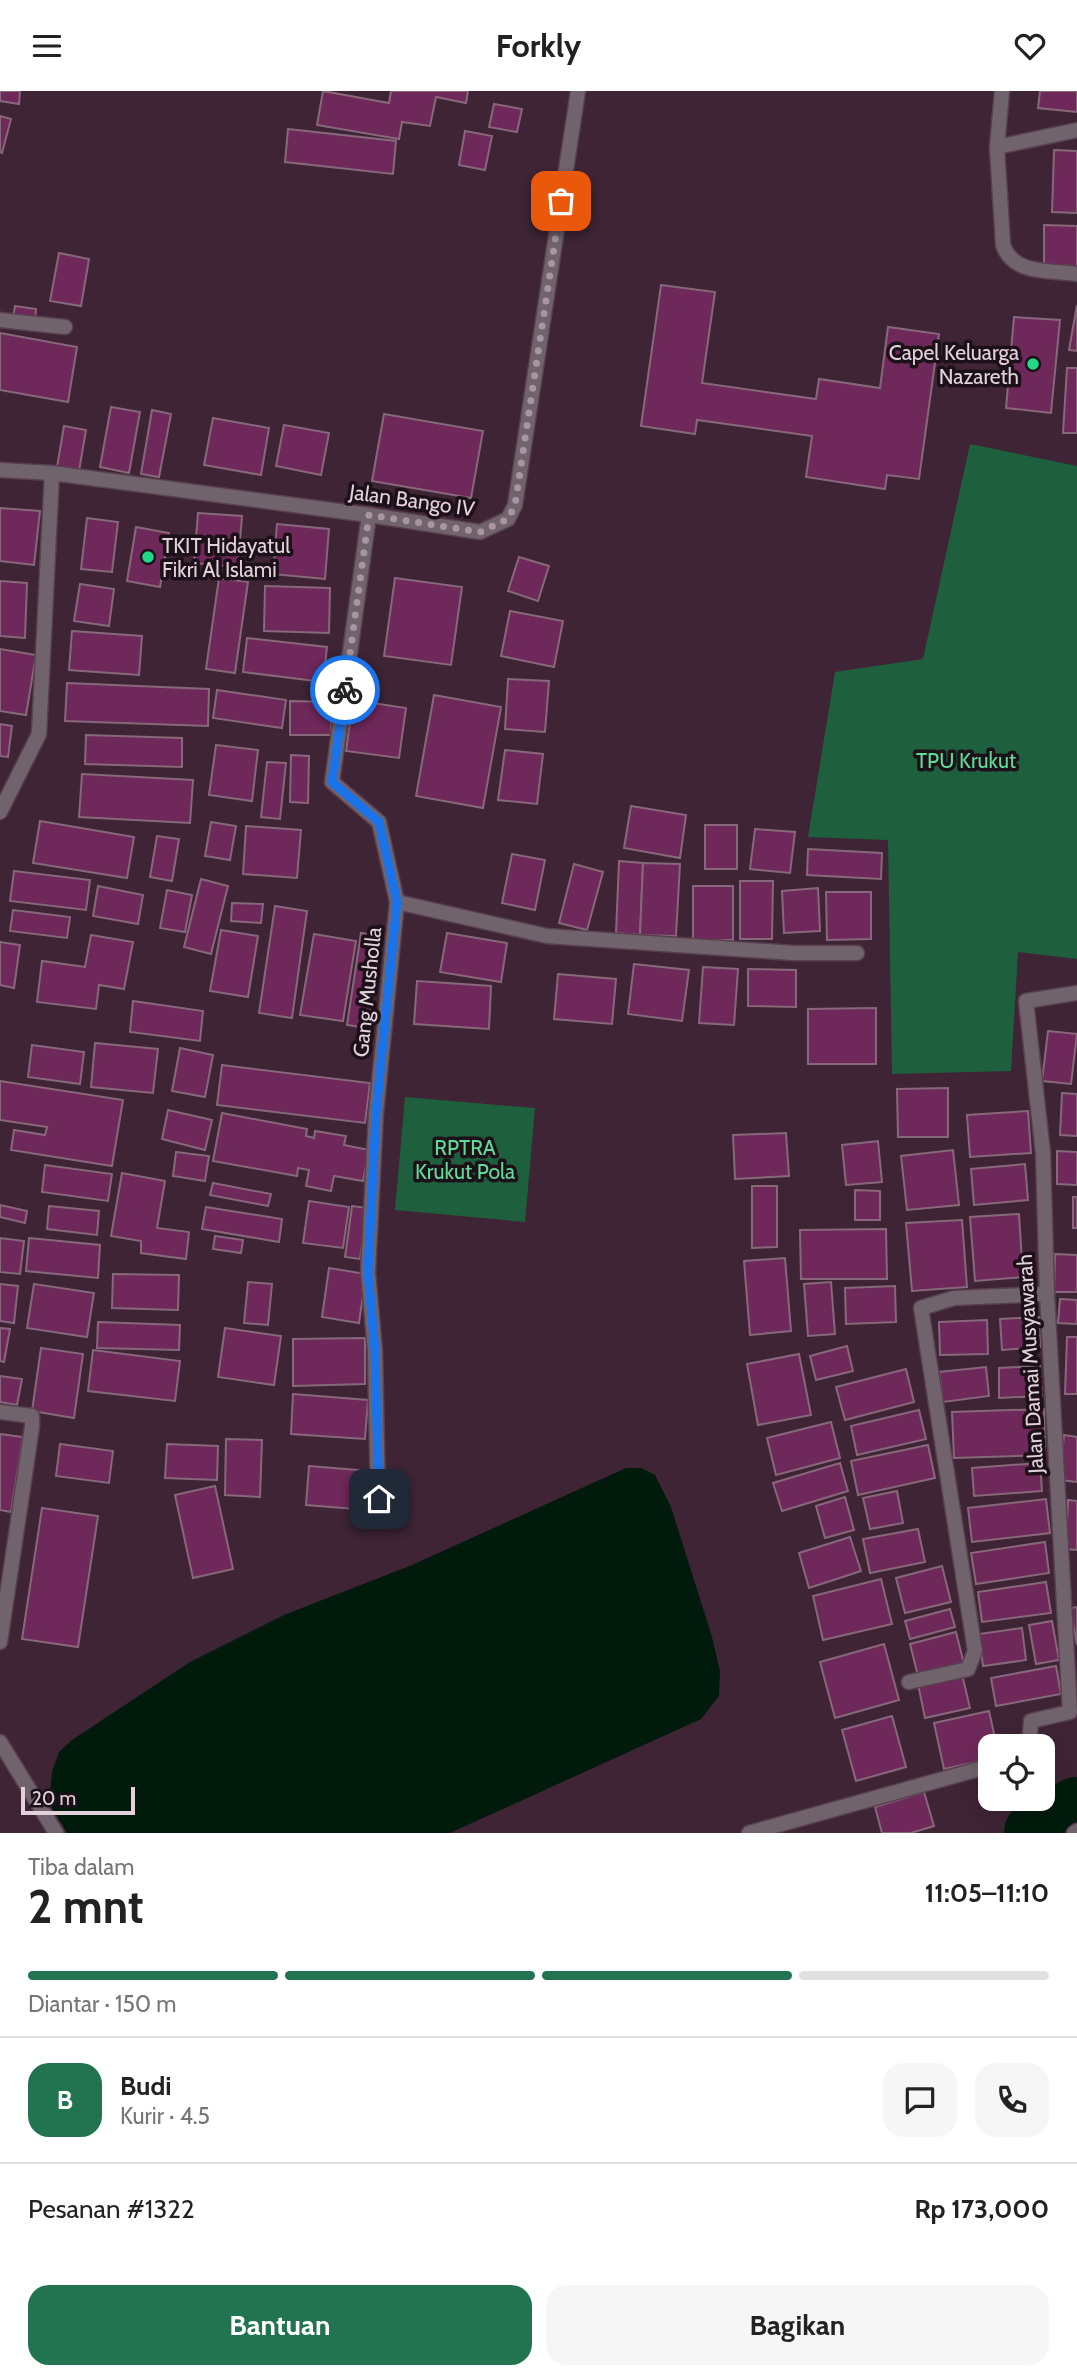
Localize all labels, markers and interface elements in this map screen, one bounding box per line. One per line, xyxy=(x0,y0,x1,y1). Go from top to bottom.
text: Forkly xyxy=(496,26,581,65)
icon: menu xyxy=(28,27,66,65)
icon: heart xyxy=(1011,27,1049,65)
pin xyxy=(531,171,591,231)
icon: bag xyxy=(542,182,580,220)
place label: Capel Keluarga Nazareth xyxy=(889,340,1019,389)
marker: Capel Keluarga Nazareth xyxy=(1025,356,1041,372)
street label: Jalan Bango IV xyxy=(347,479,476,521)
place label: TKIT Hidayatul Fikri Al Islami xyxy=(162,533,290,582)
marker: TKIT Hidayatul Fikri Al Islami xyxy=(140,549,156,565)
courier xyxy=(310,655,380,725)
icon: bike xyxy=(326,671,364,709)
park label: TPU Krukut xyxy=(916,748,1016,773)
street label: Gang Musholla xyxy=(348,926,386,1058)
park label: RPTRA Krukut Pola xyxy=(415,1135,515,1184)
street label: Jalan Damai Musyawarah xyxy=(1012,1254,1048,1475)
pin xyxy=(349,1469,409,1529)
icon: home xyxy=(360,1480,398,1518)
map controls xyxy=(978,1734,1055,1811)
button: locate xyxy=(978,1734,1055,1811)
scale bar xyxy=(21,1784,135,1816)
text: 20 m xyxy=(32,1787,76,1810)
text: Tiba dalam xyxy=(28,1853,134,1881)
text: 11:05–11:10 xyxy=(925,1877,1049,1909)
text: 2 mnt xyxy=(28,1879,144,1935)
text: Diantar · 150 m xyxy=(28,1990,176,2018)
button: chat xyxy=(883,2063,957,2137)
button: phone xyxy=(975,2063,1049,2137)
text: Budi xyxy=(120,2070,172,2102)
text: B xyxy=(57,2084,73,2116)
text: Kurir · 4.5 xyxy=(120,2102,210,2130)
text: Pesanan #1322 xyxy=(28,2193,195,2225)
text: Rp 173,000 xyxy=(914,2193,1049,2225)
button: Bantuan xyxy=(28,2285,532,2365)
button: Bagikan xyxy=(546,2285,1049,2365)

